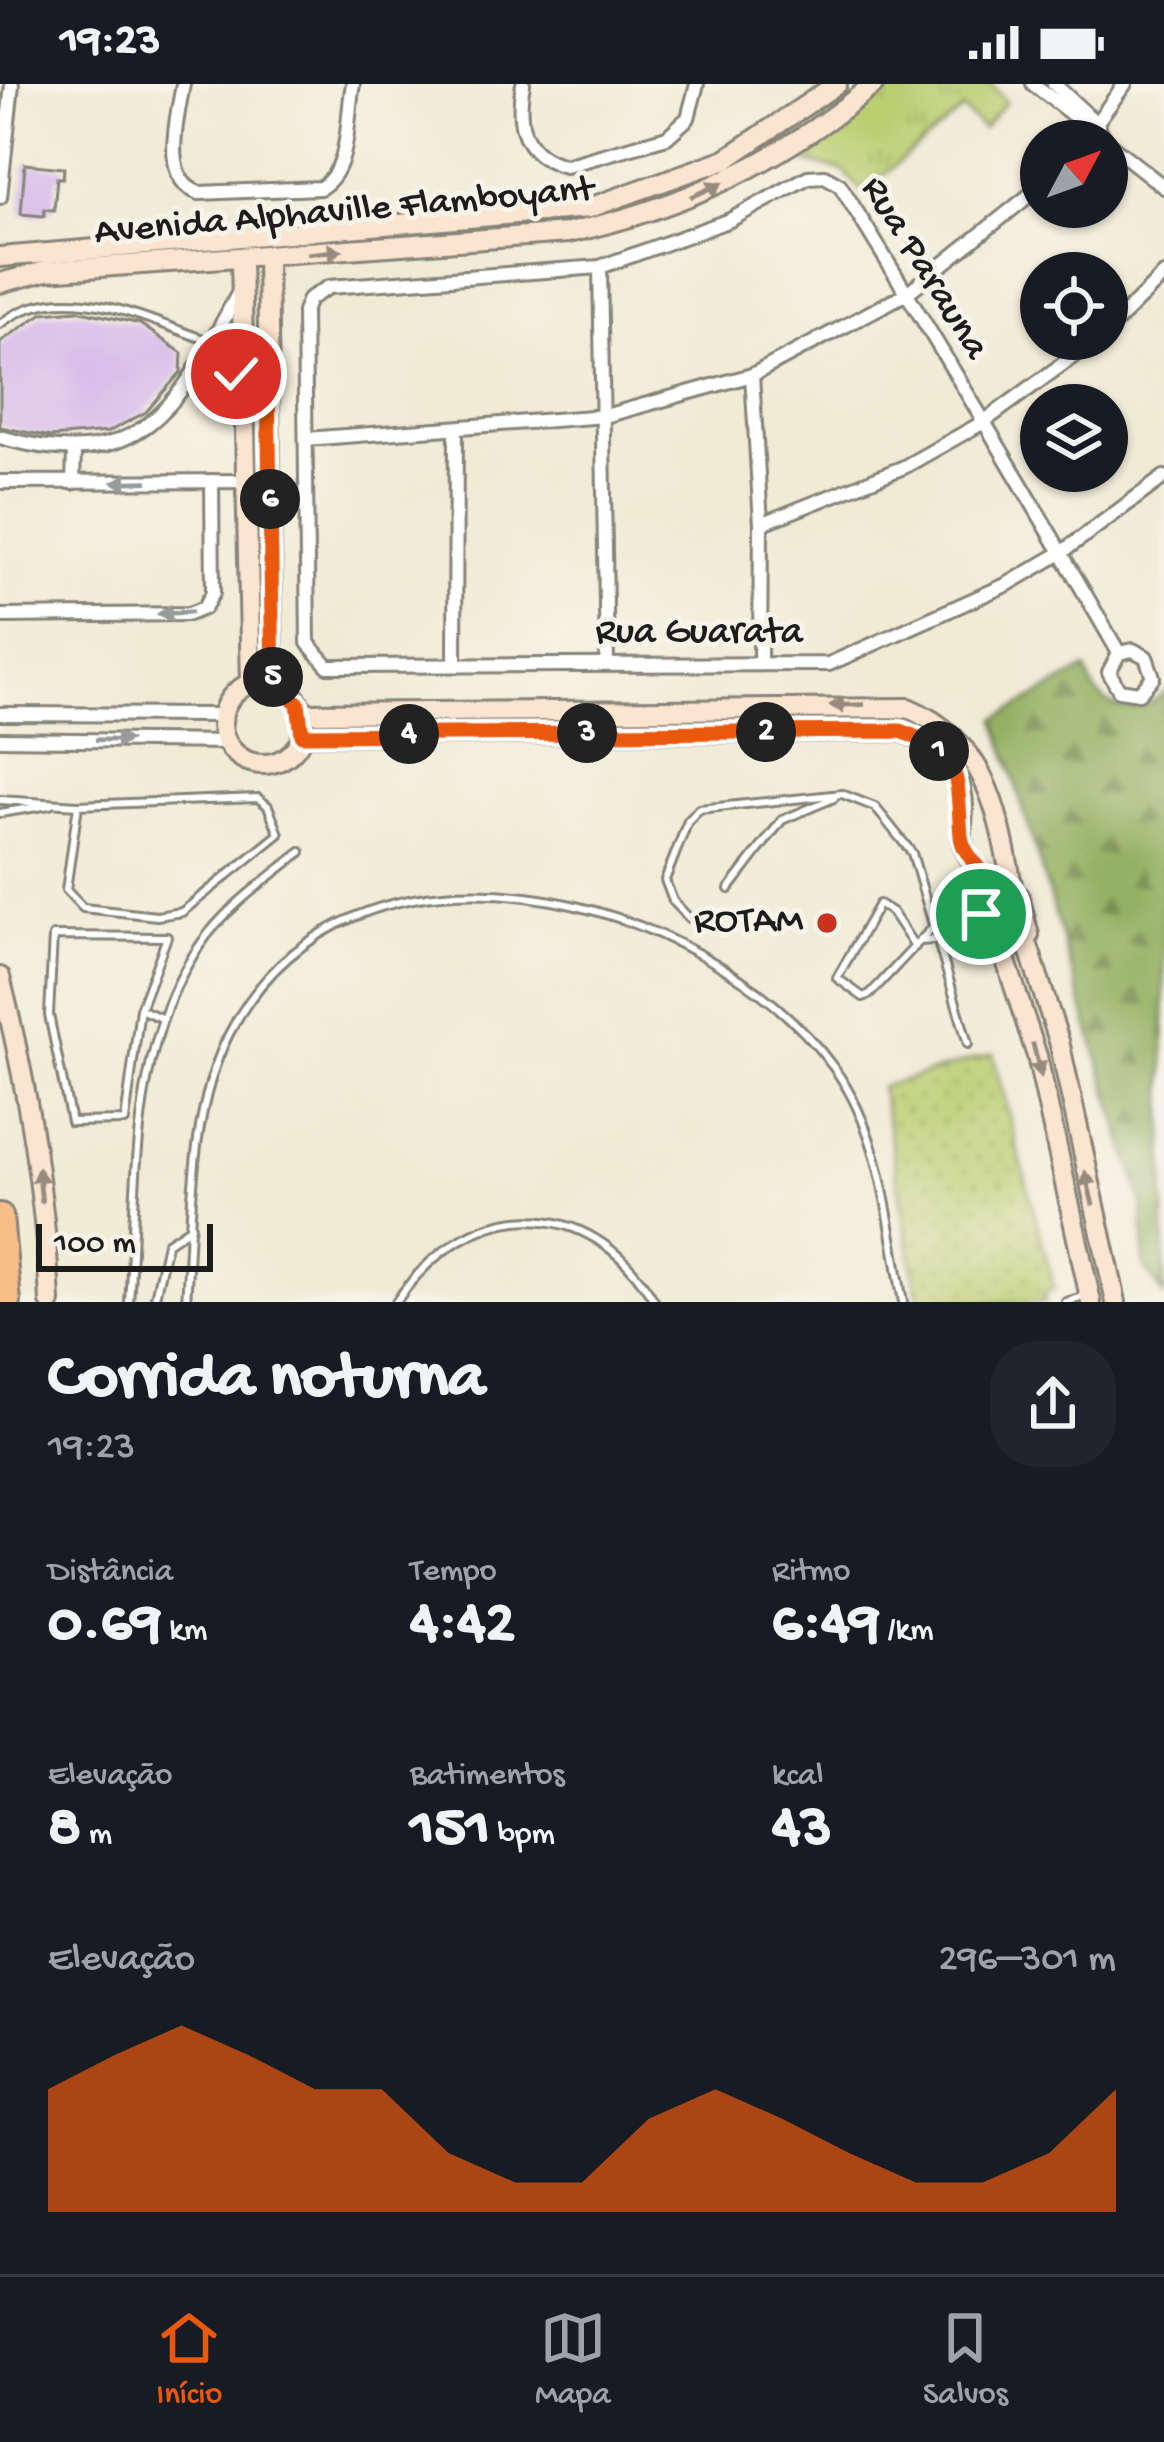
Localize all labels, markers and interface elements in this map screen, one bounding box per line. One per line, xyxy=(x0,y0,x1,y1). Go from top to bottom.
text: 19:23 xyxy=(60,16,160,69)
north arrow xyxy=(1020,120,1128,228)
map controls xyxy=(1020,120,1128,492)
street label: Avenida Alphaville Flamboyant xyxy=(93,168,598,258)
street label: Rua Parauna xyxy=(849,169,998,370)
one-way arrow xyxy=(689,180,725,199)
one-way arrow xyxy=(307,242,344,261)
button: locate xyxy=(1020,252,1128,360)
pin xyxy=(185,323,287,425)
icon: check xyxy=(203,341,269,407)
button: layers xyxy=(1020,384,1128,492)
pin: 6 xyxy=(240,469,300,529)
one-way arrow xyxy=(110,472,148,492)
text: 6 xyxy=(262,480,278,518)
one-way arrow xyxy=(156,604,194,623)
street label: Rua Guarata xyxy=(595,611,804,657)
pin: 5 xyxy=(243,647,303,707)
text: 5 xyxy=(264,658,282,696)
one-way arrow xyxy=(827,695,865,714)
pin: 2 xyxy=(736,702,796,762)
pin: 3 xyxy=(557,703,617,763)
pin: 4 xyxy=(379,704,439,764)
text: 2 xyxy=(758,713,774,751)
text: 3 xyxy=(578,714,596,752)
text: 4 xyxy=(401,715,417,753)
pin: 1 xyxy=(909,721,969,781)
one-way arrow xyxy=(95,731,133,750)
text: 1 xyxy=(932,732,946,770)
pin xyxy=(930,863,1032,965)
icon: arrive xyxy=(948,881,1014,947)
place label: ROTAM xyxy=(694,900,804,946)
marker: ROTAM xyxy=(814,910,840,936)
one-way arrow xyxy=(1028,1042,1047,1079)
one-way arrow xyxy=(30,1166,49,1204)
one-way arrow xyxy=(1078,1169,1097,1207)
scale bar xyxy=(36,1218,213,1271)
text: 100 m xyxy=(54,1226,136,1264)
button: share xyxy=(990,1341,1116,1467)
text: Corrida noturna xyxy=(48,1342,485,1420)
text: 19:23 xyxy=(48,1426,135,1472)
text: Distância xyxy=(48,1554,173,1592)
text: Tempo xyxy=(410,1554,497,1592)
text: Ritmo xyxy=(772,1554,850,1592)
text: 0.69 xyxy=(48,1592,161,1662)
text: 4:42 xyxy=(410,1592,515,1662)
text: 6:49 xyxy=(772,1592,880,1662)
text: km xyxy=(161,1613,207,1651)
text: /km xyxy=(880,1613,934,1651)
text: Elevação xyxy=(48,1758,172,1796)
text: Batimentos xyxy=(410,1758,565,1796)
text: kcal xyxy=(772,1758,824,1796)
text: 8 xyxy=(48,1796,81,1866)
text: 151 xyxy=(410,1796,490,1866)
text: 43 xyxy=(772,1796,832,1866)
text: m xyxy=(81,1817,112,1855)
text: bpm xyxy=(490,1817,555,1855)
text: Elevação xyxy=(48,1938,195,1984)
text: 296–301 m xyxy=(939,1938,1116,1984)
tab: Início xyxy=(156,2305,222,2415)
tab: Mapa xyxy=(535,2305,611,2415)
tab: Salvos xyxy=(923,2305,1008,2415)

